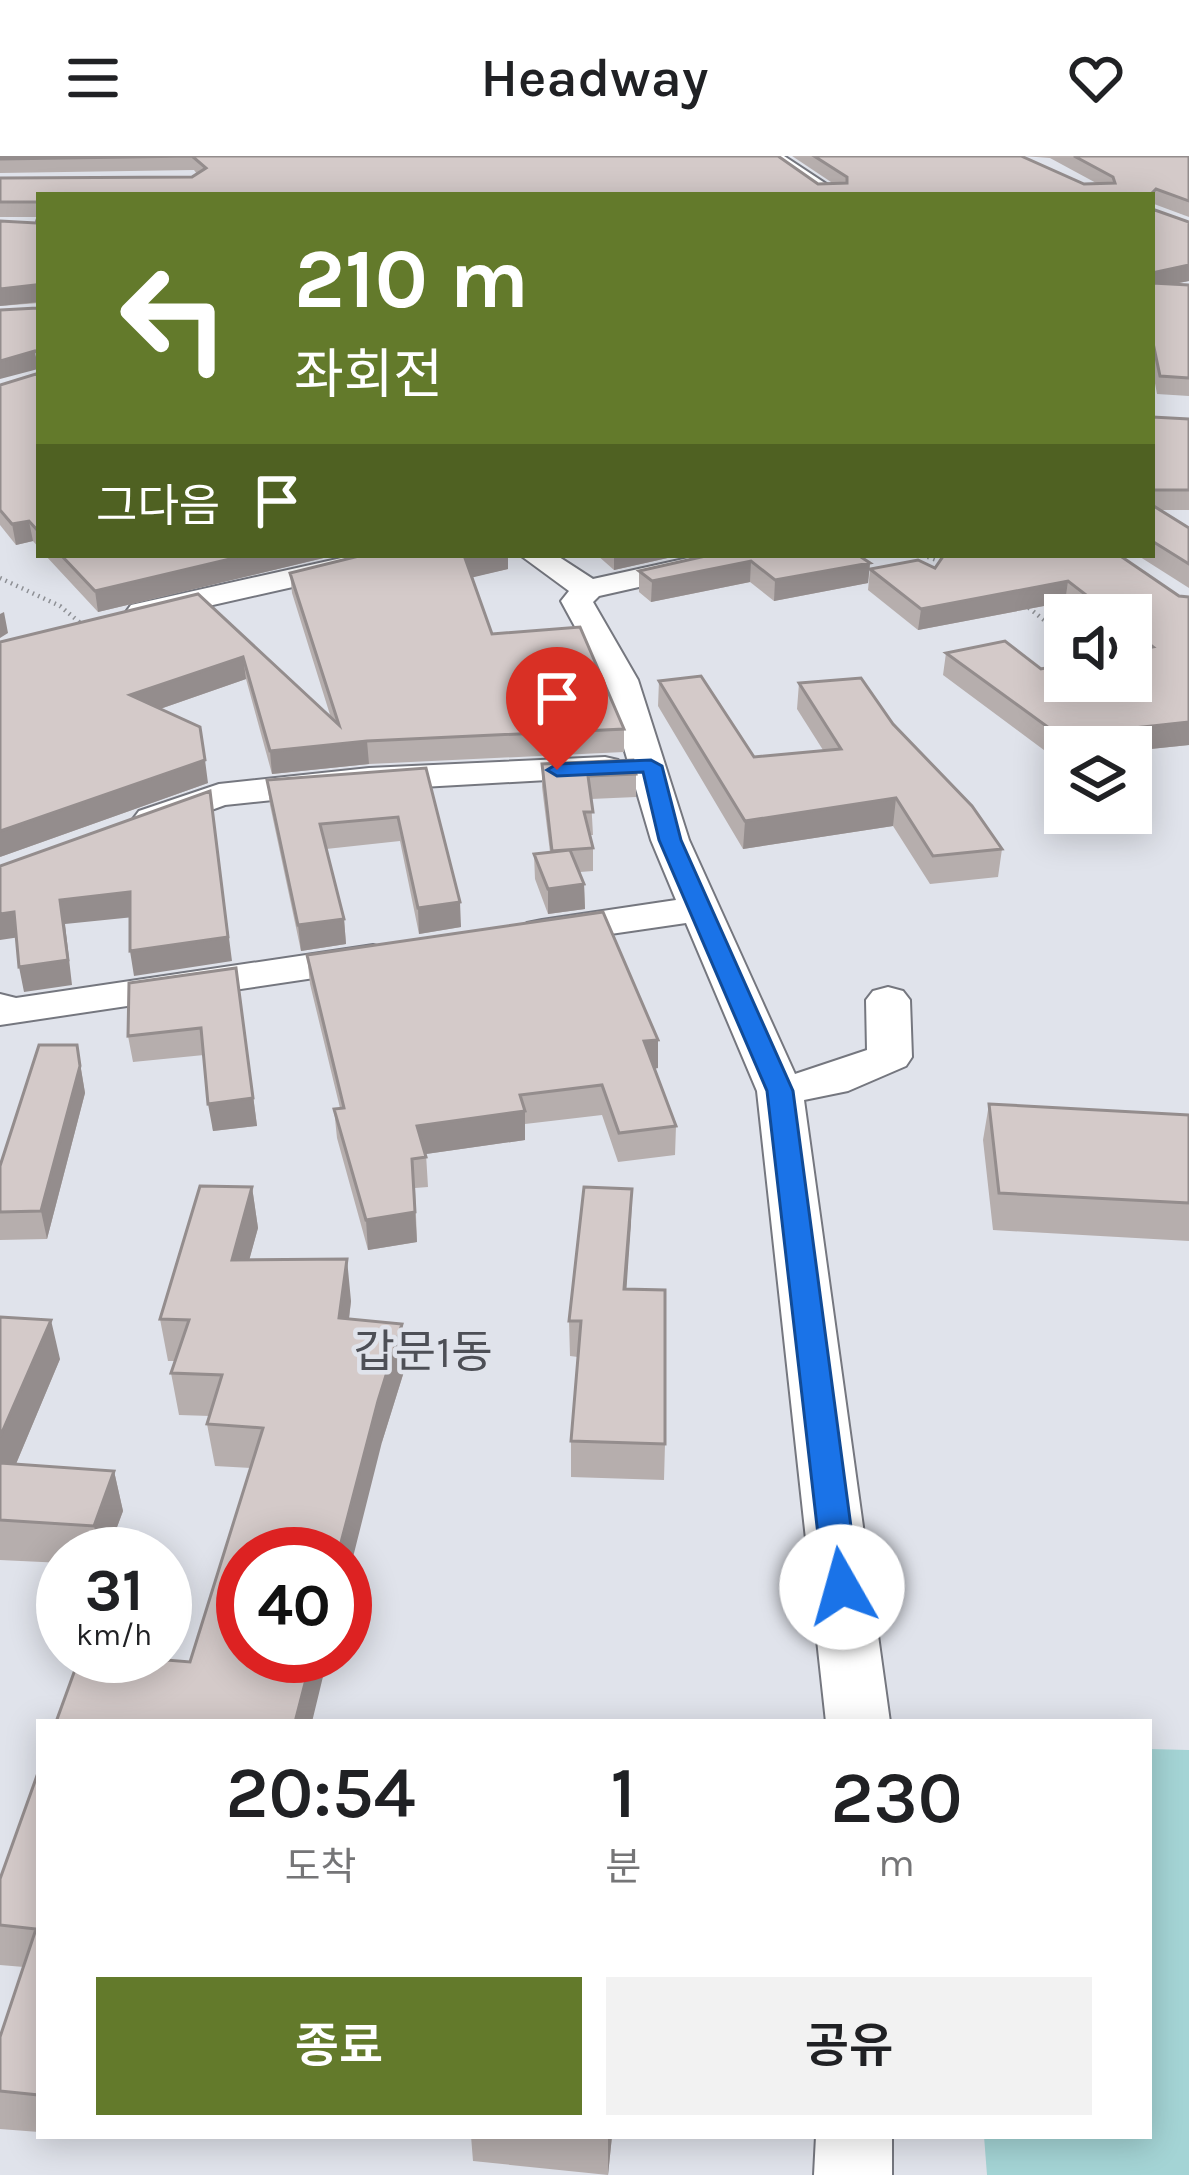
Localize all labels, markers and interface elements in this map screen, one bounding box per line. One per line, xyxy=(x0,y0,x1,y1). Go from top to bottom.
icon: menu xyxy=(60,45,126,111)
icon: heart xyxy=(1063,45,1129,111)
text: Headway xyxy=(481,46,708,110)
text: 210 m xyxy=(294,230,529,328)
icon: left xyxy=(96,240,252,396)
text: 좌회전 xyxy=(294,343,443,407)
icon: arrive xyxy=(244,468,310,534)
text: 그다음 xyxy=(96,480,220,532)
map controls xyxy=(1044,594,1152,834)
button: sound xyxy=(1044,594,1152,702)
pin xyxy=(506,647,608,770)
icon: arrive xyxy=(524,665,590,731)
button: layers xyxy=(1044,726,1152,834)
district label: 갑문1동 xyxy=(353,1326,493,1378)
position arrow xyxy=(779,1524,905,1650)
speed limit sign: 40 xyxy=(216,1527,372,1683)
text: 31 xyxy=(85,1555,143,1625)
text: km/h xyxy=(76,1617,152,1653)
text: 20:54 xyxy=(225,1751,416,1835)
text: 1 xyxy=(610,1751,636,1835)
text: 230 xyxy=(831,1756,963,1840)
text: m xyxy=(878,1840,915,1886)
text: 도착 xyxy=(285,1844,356,1890)
text: 분 xyxy=(605,1844,641,1890)
button: 종료 xyxy=(96,1977,582,2115)
button: 공유 xyxy=(606,1977,1092,2115)

